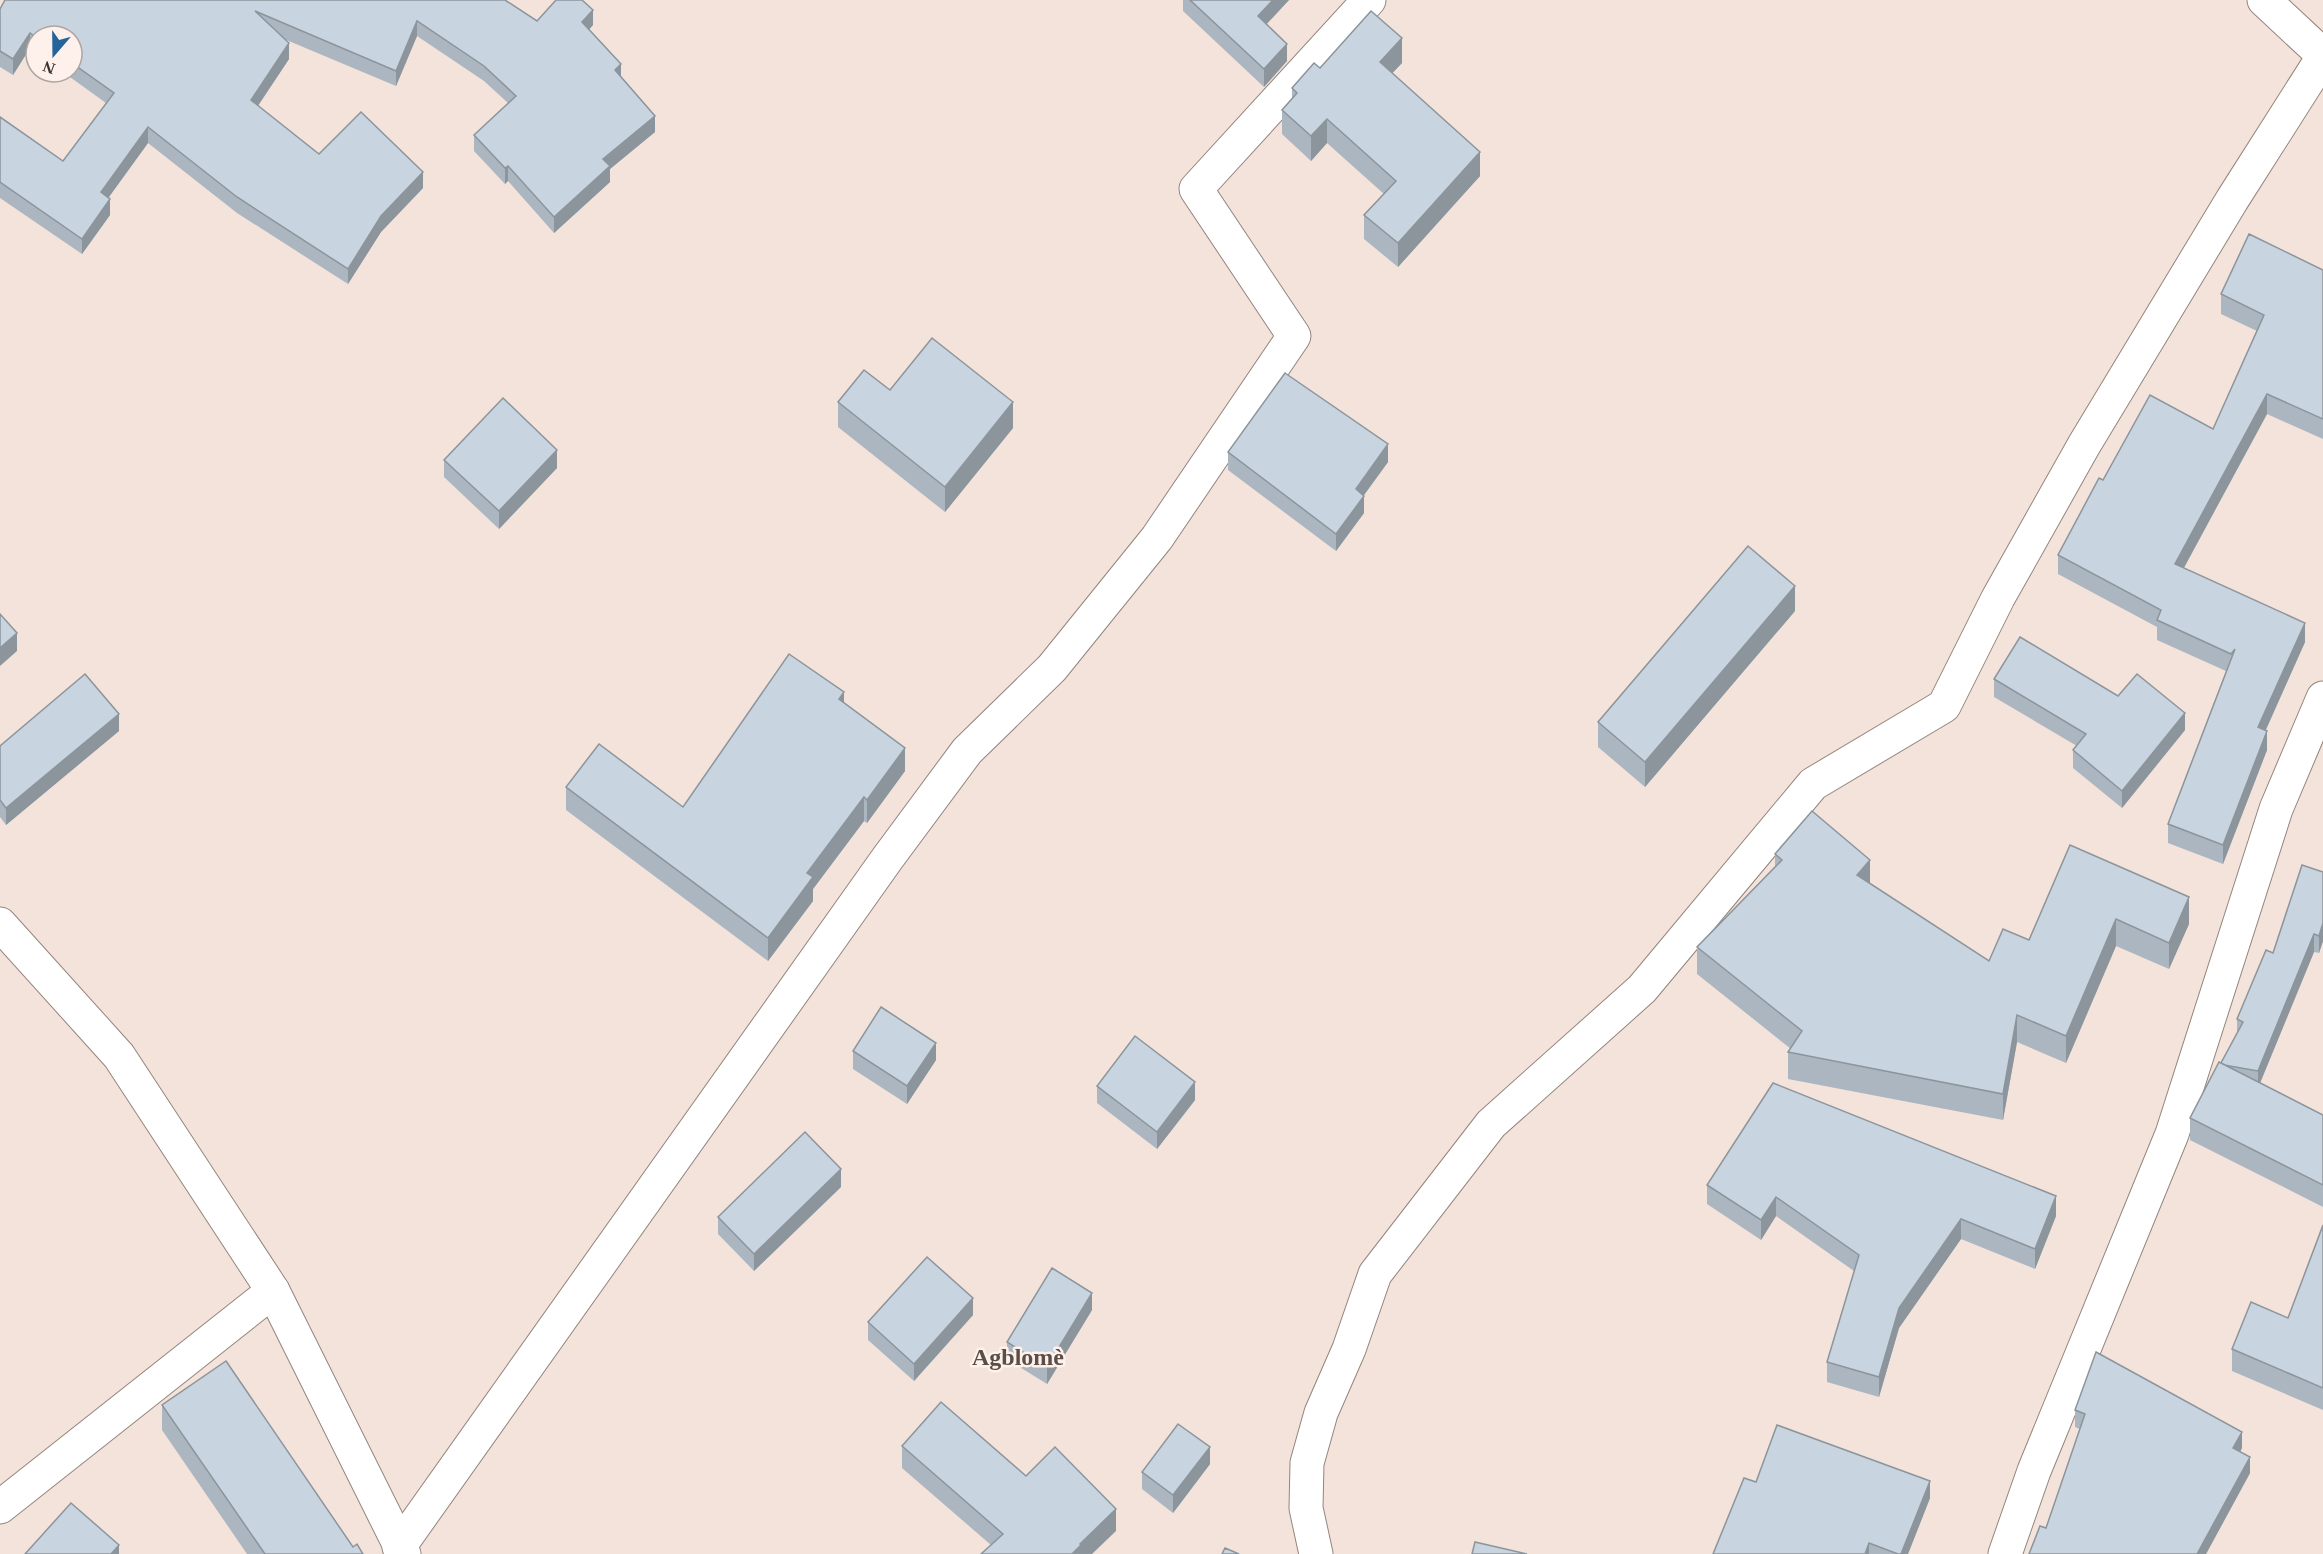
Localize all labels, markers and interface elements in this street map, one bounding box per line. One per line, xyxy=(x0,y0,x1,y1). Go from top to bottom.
north arrow xyxy=(24,24,84,84)
text: N xyxy=(40,58,57,78)
district label: Agblomè xyxy=(972,1344,1064,1370)

